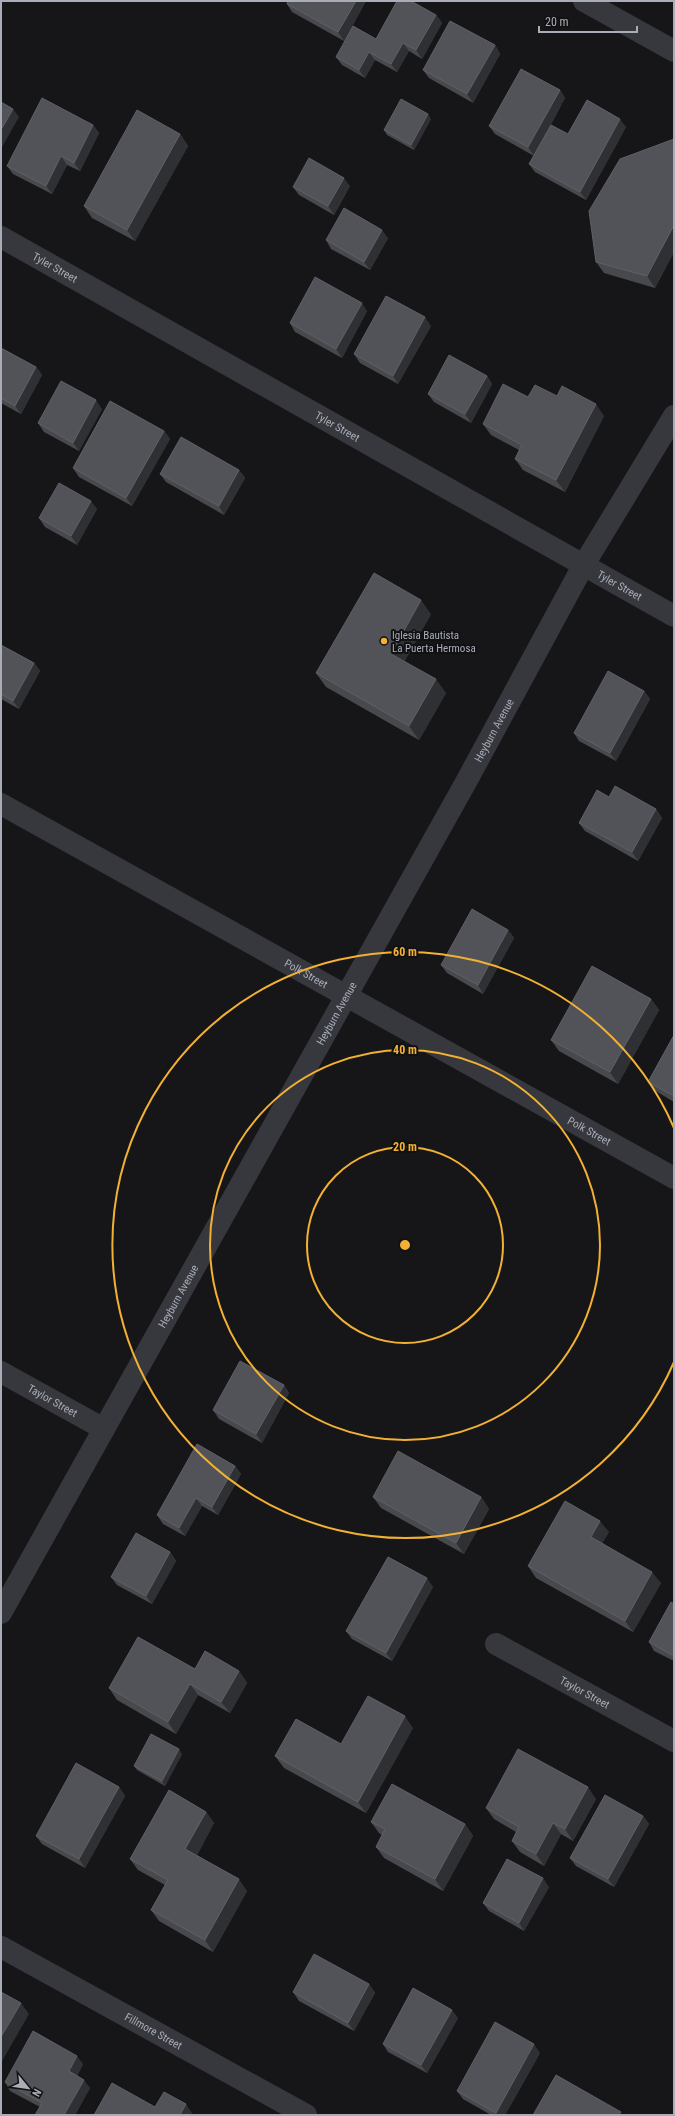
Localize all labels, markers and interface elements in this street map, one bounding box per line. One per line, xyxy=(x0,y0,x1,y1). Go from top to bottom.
scale bar xyxy=(539,8,637,34)
text: 20 m xyxy=(545,15,569,29)
street label: Tyler Street xyxy=(30,250,79,286)
street label: Tyler Street xyxy=(312,409,362,445)
street label: Tyler Street xyxy=(595,568,644,604)
place label: Iglesia Bautista La Puerta Hermosa xyxy=(392,629,476,655)
marker: Iglesia Bautista La Puerta Hermosa xyxy=(379,636,389,646)
street label: Heyburn Avenue xyxy=(472,697,517,765)
text: 60 m xyxy=(393,945,417,959)
street label: Polk Street xyxy=(282,957,330,991)
street label: Heyburn Avenue xyxy=(314,980,360,1048)
text: 40 m xyxy=(393,1043,417,1057)
street label: Polk Street xyxy=(565,1114,613,1149)
text: 20 m xyxy=(393,1140,417,1154)
centre of rings xyxy=(398,1238,412,1252)
street label: Heyburn Avenue xyxy=(156,1263,202,1330)
street label: Taylor Street xyxy=(25,1382,79,1420)
street label: Taylor Street xyxy=(557,1674,612,1712)
street label: Fillmore Street xyxy=(122,2010,184,2052)
north arrow xyxy=(8,2068,48,2108)
text: N xyxy=(29,2087,44,2099)

